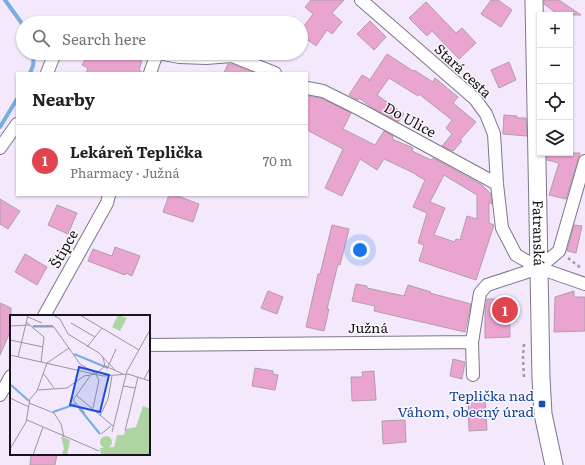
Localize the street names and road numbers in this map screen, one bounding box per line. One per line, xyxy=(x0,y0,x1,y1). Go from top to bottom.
street label: Stará cesta xyxy=(431,39,497,102)
street label: Do Ulice xyxy=(381,97,440,142)
street label: Fatranská xyxy=(529,200,550,267)
street label: Štipce xyxy=(44,226,82,271)
street label: Južná xyxy=(348,317,388,337)

